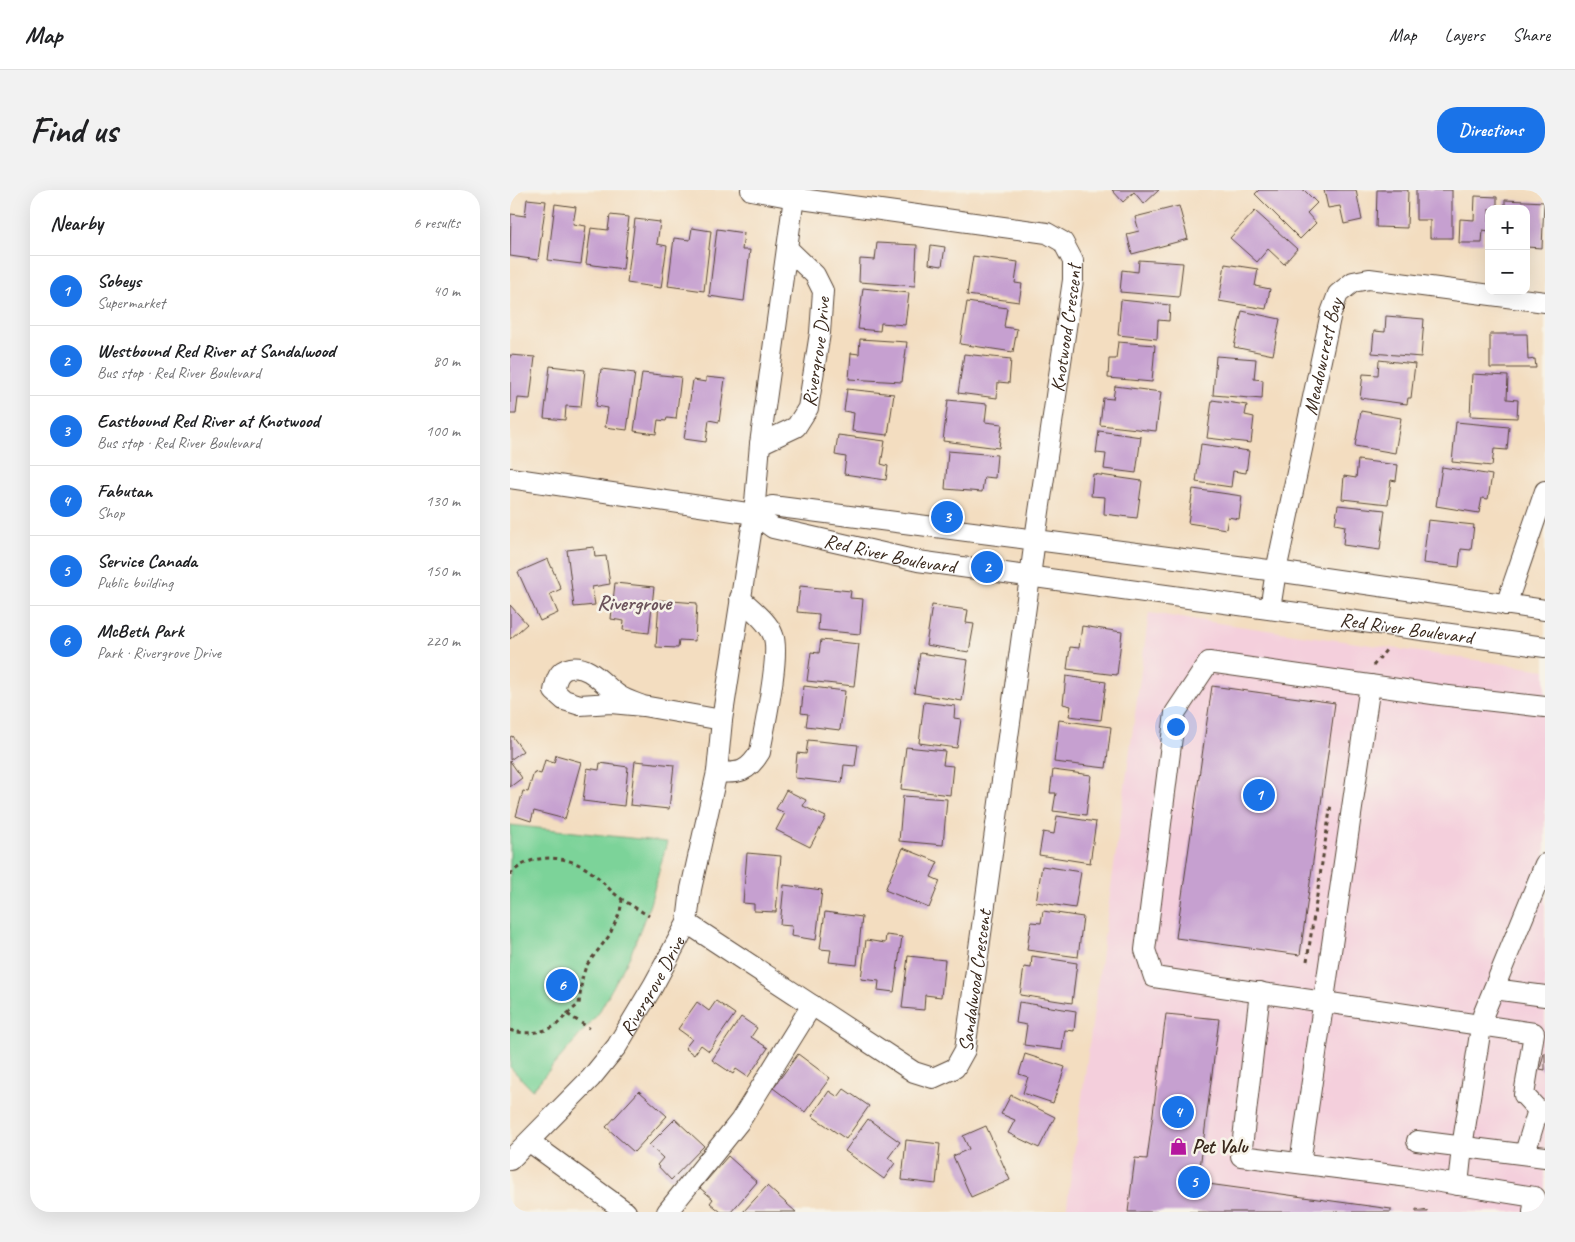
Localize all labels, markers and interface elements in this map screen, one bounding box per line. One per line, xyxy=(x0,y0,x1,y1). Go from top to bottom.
text: Map xyxy=(25,20,62,50)
text: Map xyxy=(1389,24,1417,46)
text: Layers xyxy=(1445,24,1484,46)
text: Share xyxy=(1512,24,1550,46)
button: Directions xyxy=(1437,107,1545,153)
text: Find us xyxy=(30,108,117,153)
map controls xyxy=(1485,205,1530,295)
button: + xyxy=(1485,205,1530,250)
text: Nearby xyxy=(50,210,103,236)
text: 6 results xyxy=(413,213,460,233)
button: − xyxy=(1485,250,1530,295)
street label: Knotwood Crescent xyxy=(1044,261,1086,394)
text: Sobeys xyxy=(97,269,141,293)
text: 1 xyxy=(62,281,70,301)
text: 40 m xyxy=(433,281,460,301)
street label: Meadowcrest Bay xyxy=(1297,292,1349,417)
text: Supermarket xyxy=(97,293,165,313)
street label: Rivergrove Drive xyxy=(796,295,835,408)
text: Westbound Red River at Sandalwood xyxy=(97,339,335,363)
text: 2 xyxy=(62,351,70,371)
text: 80 m xyxy=(433,351,460,371)
text: Bus stop · Red River Boulevard xyxy=(97,363,261,383)
text: Eastbound Red River at Knotwood xyxy=(97,409,319,433)
text: 3 xyxy=(62,421,70,441)
text: 100 m xyxy=(426,421,460,441)
text: Bus stop · Red River Boulevard xyxy=(97,433,261,453)
text: Fabutan xyxy=(97,479,152,503)
text: 4 xyxy=(62,491,70,511)
text: 130 m xyxy=(426,491,460,511)
pin: 3 xyxy=(931,498,963,536)
text: Shop xyxy=(97,503,124,523)
street label: Red River Boulevard xyxy=(822,528,960,579)
pin: 2 xyxy=(971,548,1003,586)
text: Service Canada xyxy=(97,549,197,573)
text: 5 xyxy=(63,561,69,581)
text: 150 m xyxy=(426,561,460,581)
text: Public building xyxy=(97,573,173,593)
district label: Rivergrove xyxy=(597,590,673,616)
street label: Red River Boulevard xyxy=(1339,607,1478,650)
text: McBeth Park xyxy=(97,619,184,643)
text: 6 xyxy=(62,631,70,651)
text: 220 m xyxy=(426,631,460,651)
text: Park · Rivergrove Drive xyxy=(97,643,221,663)
your location xyxy=(1163,714,1189,740)
pin: 1 xyxy=(1243,776,1275,814)
street label: Sandalwood Crescent xyxy=(952,906,997,1053)
street label: Rivergrove Drive xyxy=(614,931,691,1040)
pin: 6 xyxy=(546,966,578,1004)
pin: 4 xyxy=(1162,1093,1194,1131)
place label: Pet Valu xyxy=(1192,1134,1249,1159)
shop icon: Pet Valu xyxy=(1168,1136,1188,1156)
pin: 5 xyxy=(1178,1163,1210,1201)

